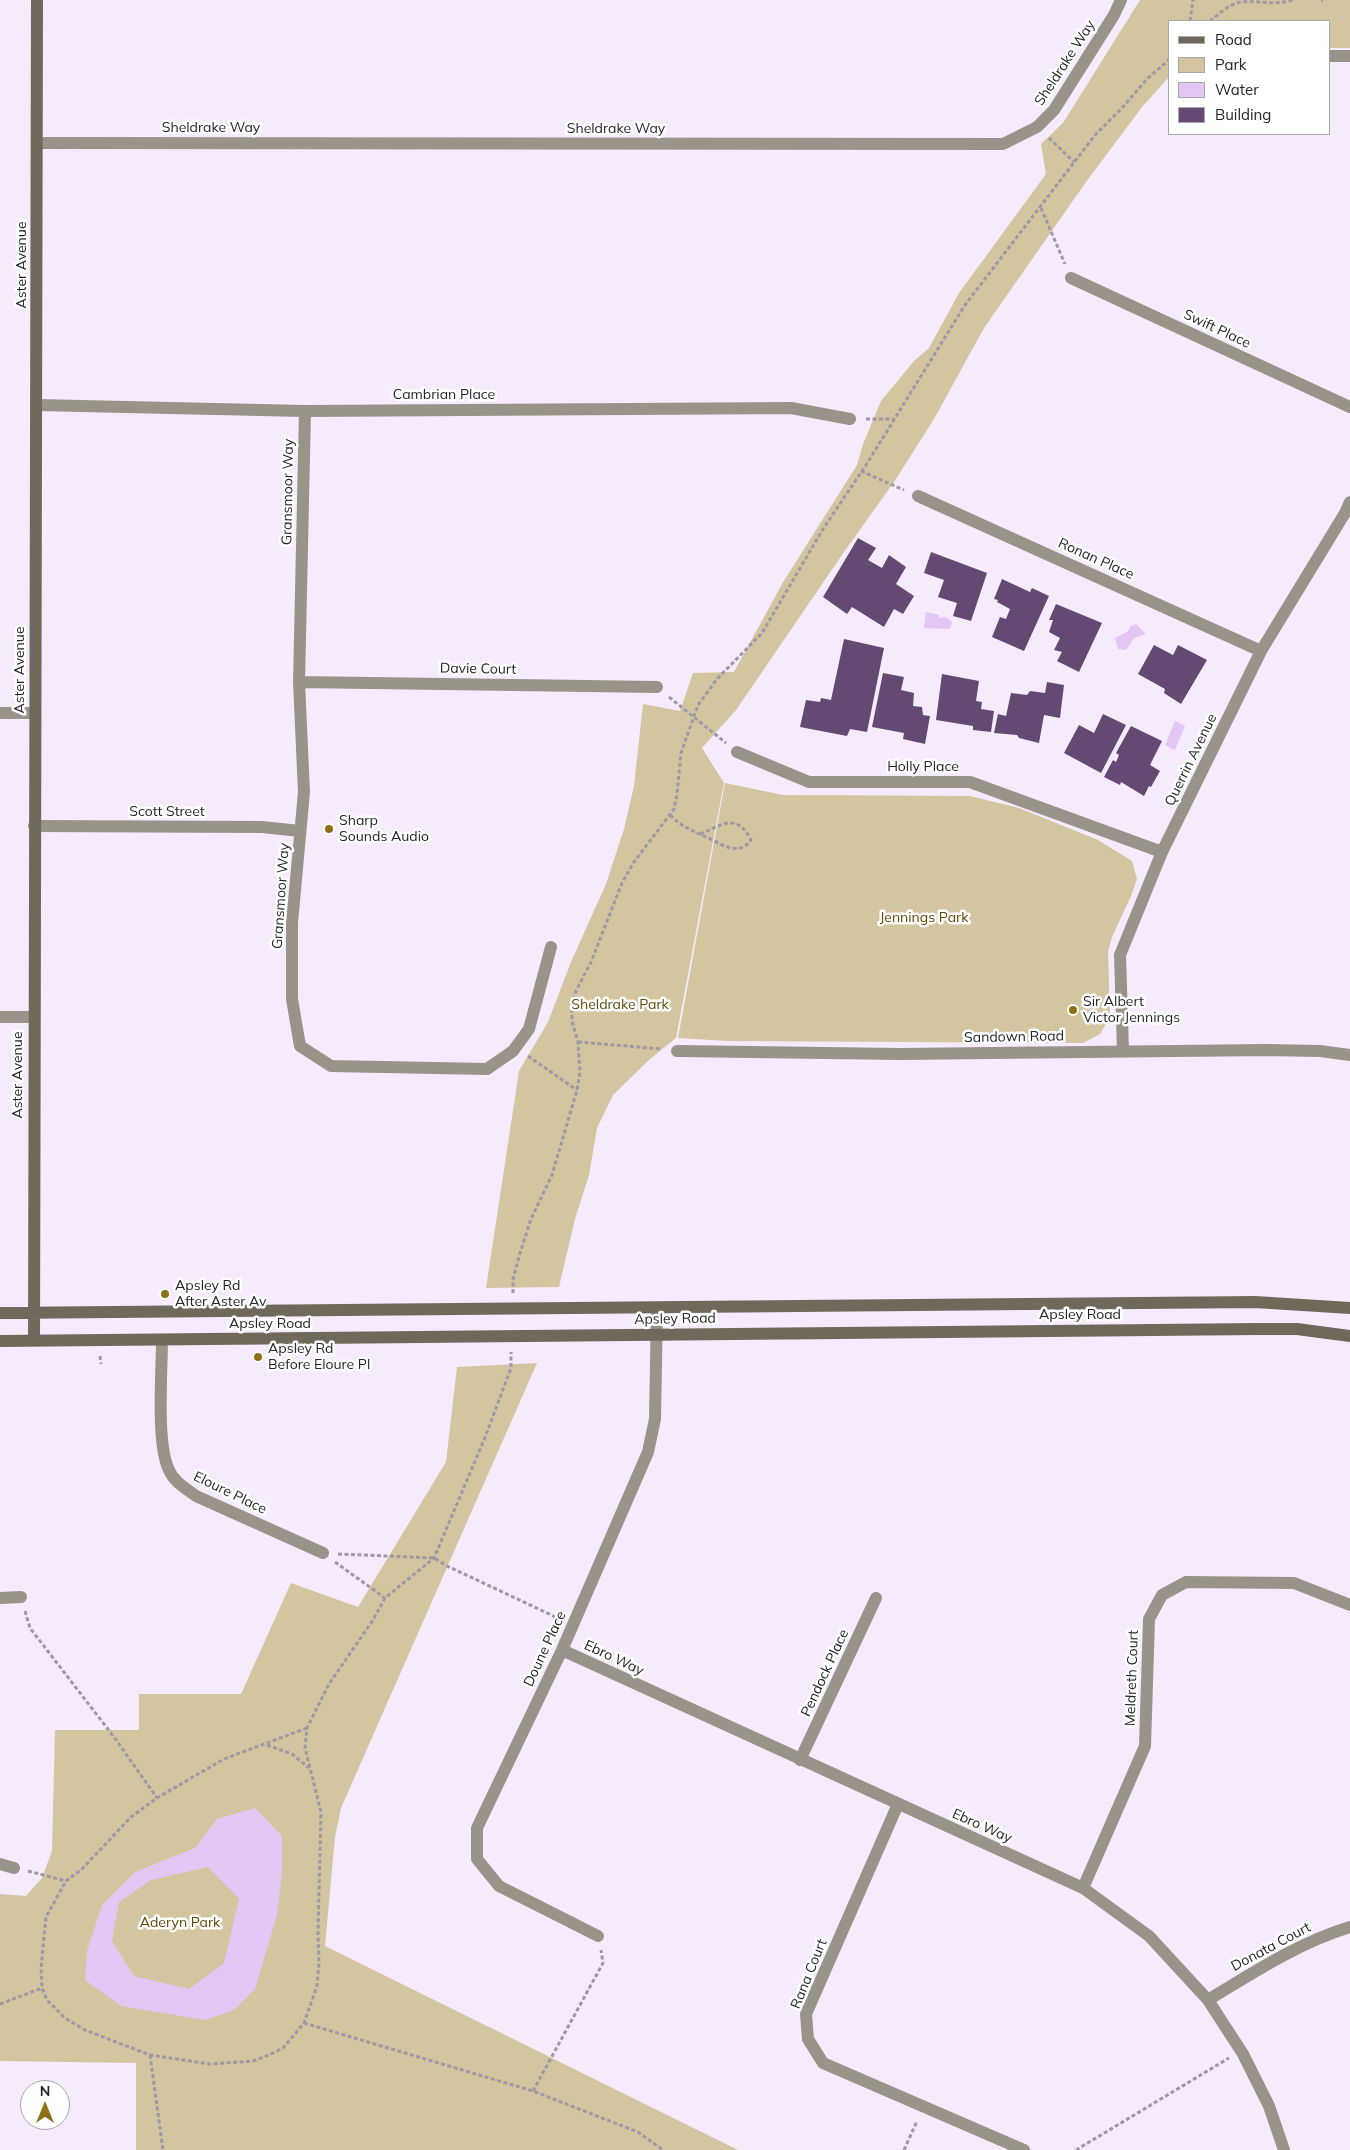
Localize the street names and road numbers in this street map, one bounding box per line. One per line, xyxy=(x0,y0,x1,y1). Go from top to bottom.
street label: Sheldrake Way xyxy=(1031,17,1099,109)
street label: Sheldrake Way xyxy=(162,120,260,136)
street label: Sheldrake Way xyxy=(567,121,665,137)
street label: Aster Avenue xyxy=(14,221,30,309)
street label: Swift Place xyxy=(1181,306,1253,352)
street label: Cambrian Place xyxy=(393,387,495,403)
street label: Gransmoor Way xyxy=(279,439,297,545)
street label: Ronan Place xyxy=(1055,535,1137,583)
street label: Aster Avenue xyxy=(12,626,28,714)
street label: Davie Court xyxy=(440,660,516,678)
street label: Querrin Avenue xyxy=(1161,711,1221,809)
street label: Holly Place xyxy=(887,759,959,775)
street label: Scott Street xyxy=(129,804,205,820)
street label: Gransmoor Way xyxy=(269,842,293,950)
street label: Sandown Road xyxy=(964,1028,1064,1046)
street label: Aster Avenue xyxy=(10,1031,26,1119)
street label: Apsley Road xyxy=(1039,1307,1121,1323)
street label: Apsley Road xyxy=(634,1310,716,1328)
street label: Apsley Road xyxy=(229,1316,311,1332)
street label: Eloure Place xyxy=(191,1468,269,1518)
street label: Doune Place xyxy=(520,1609,570,1689)
street label: Pendock Place xyxy=(798,1627,852,1719)
street label: Meldreth Court xyxy=(1122,1630,1142,1726)
street label: Ebro Way xyxy=(582,1637,646,1679)
street label: Ebro Way xyxy=(949,1805,1015,1847)
street label: Donata Court xyxy=(1228,1919,1314,1975)
street label: Rana Court xyxy=(787,1937,831,2011)

